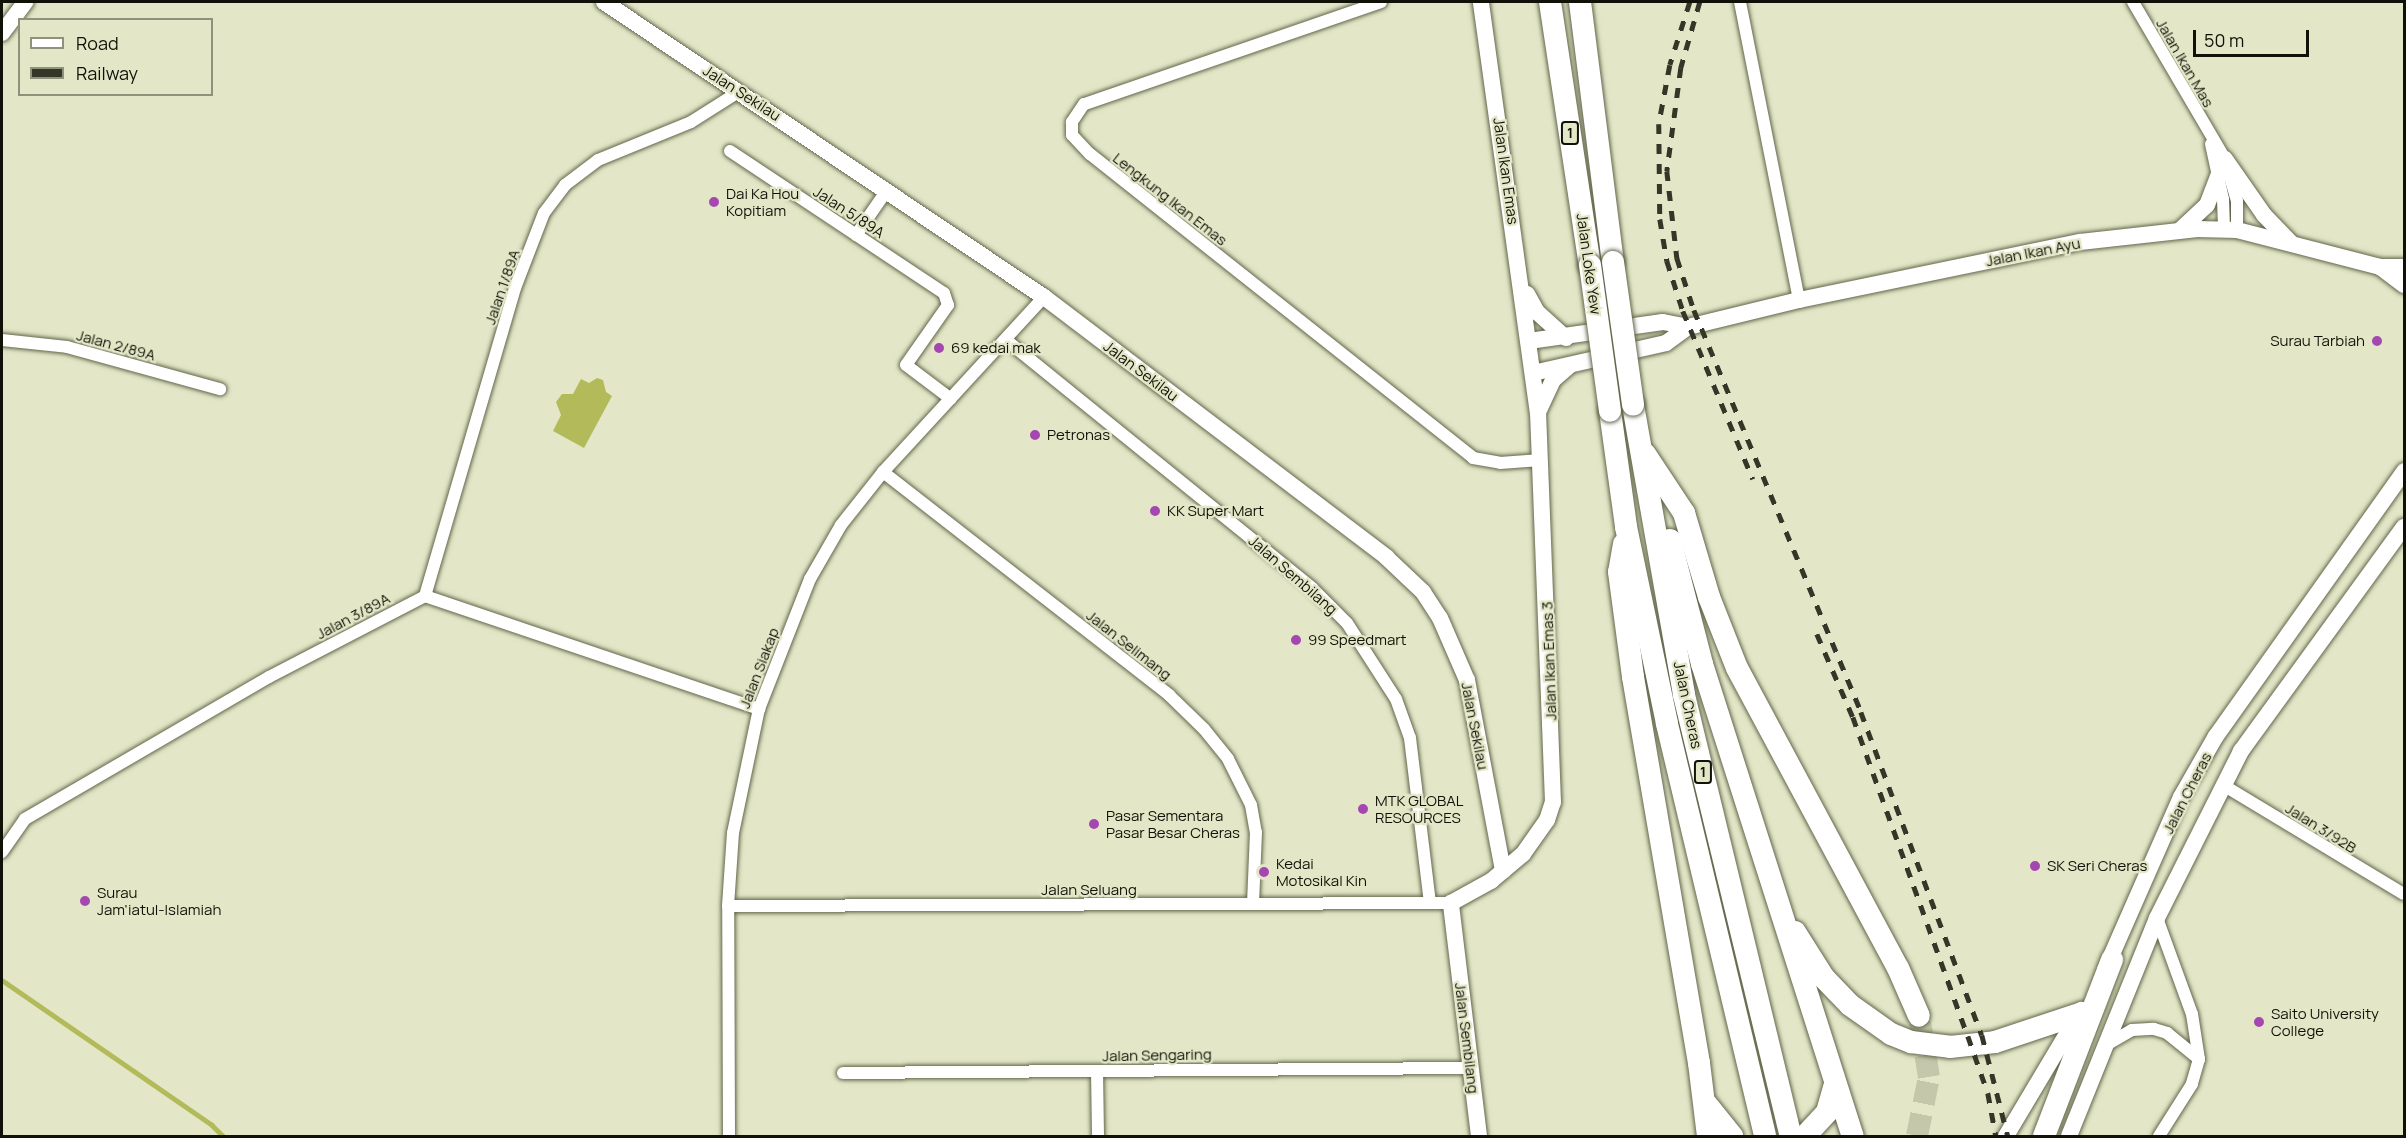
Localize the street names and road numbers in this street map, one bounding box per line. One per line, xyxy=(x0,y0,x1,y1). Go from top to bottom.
street label: Jalan Ikan Mas xyxy=(2152,16,2218,110)
street label: Jalan Sekilau xyxy=(700,61,784,125)
street label: Jalan Ikan Emas xyxy=(1490,116,1522,226)
road number: 1 xyxy=(1560,122,1580,144)
street label: Lengkung Ikan Emas xyxy=(1109,149,1231,249)
street label: Jalan 5/89A xyxy=(810,182,888,242)
street label: Jalan Loke Yew xyxy=(1573,212,1605,316)
street label: Jalan Ikan Ayu xyxy=(1984,234,2082,270)
street label: Jalan 1/89A xyxy=(481,247,523,327)
street label: Jalan 2/89A xyxy=(75,326,157,364)
street label: Jalan Sekilau xyxy=(1100,337,1182,405)
street label: Jalan Sembilang xyxy=(1245,532,1341,618)
street label: Jalan 3/89A xyxy=(313,589,393,643)
street label: Jalan Ikan Emas 3 xyxy=(1538,601,1560,721)
street label: Jalan Selimang xyxy=(1083,606,1175,684)
street label: Jalan Siakap xyxy=(735,625,783,711)
street label: Jalan Cheras xyxy=(1670,660,1706,750)
street label: Jalan Sekilau xyxy=(1458,681,1492,771)
street label: Jalan Cheras xyxy=(2159,749,2215,837)
road number: 1 xyxy=(1692,761,1714,783)
street label: Jalan 3/92B xyxy=(2282,799,2360,857)
street label: Jalan Seluang xyxy=(1041,881,1137,899)
street label: Jalan Sembilang xyxy=(1451,982,1483,1094)
street label: Jalan Sengaring xyxy=(1102,1045,1212,1065)

